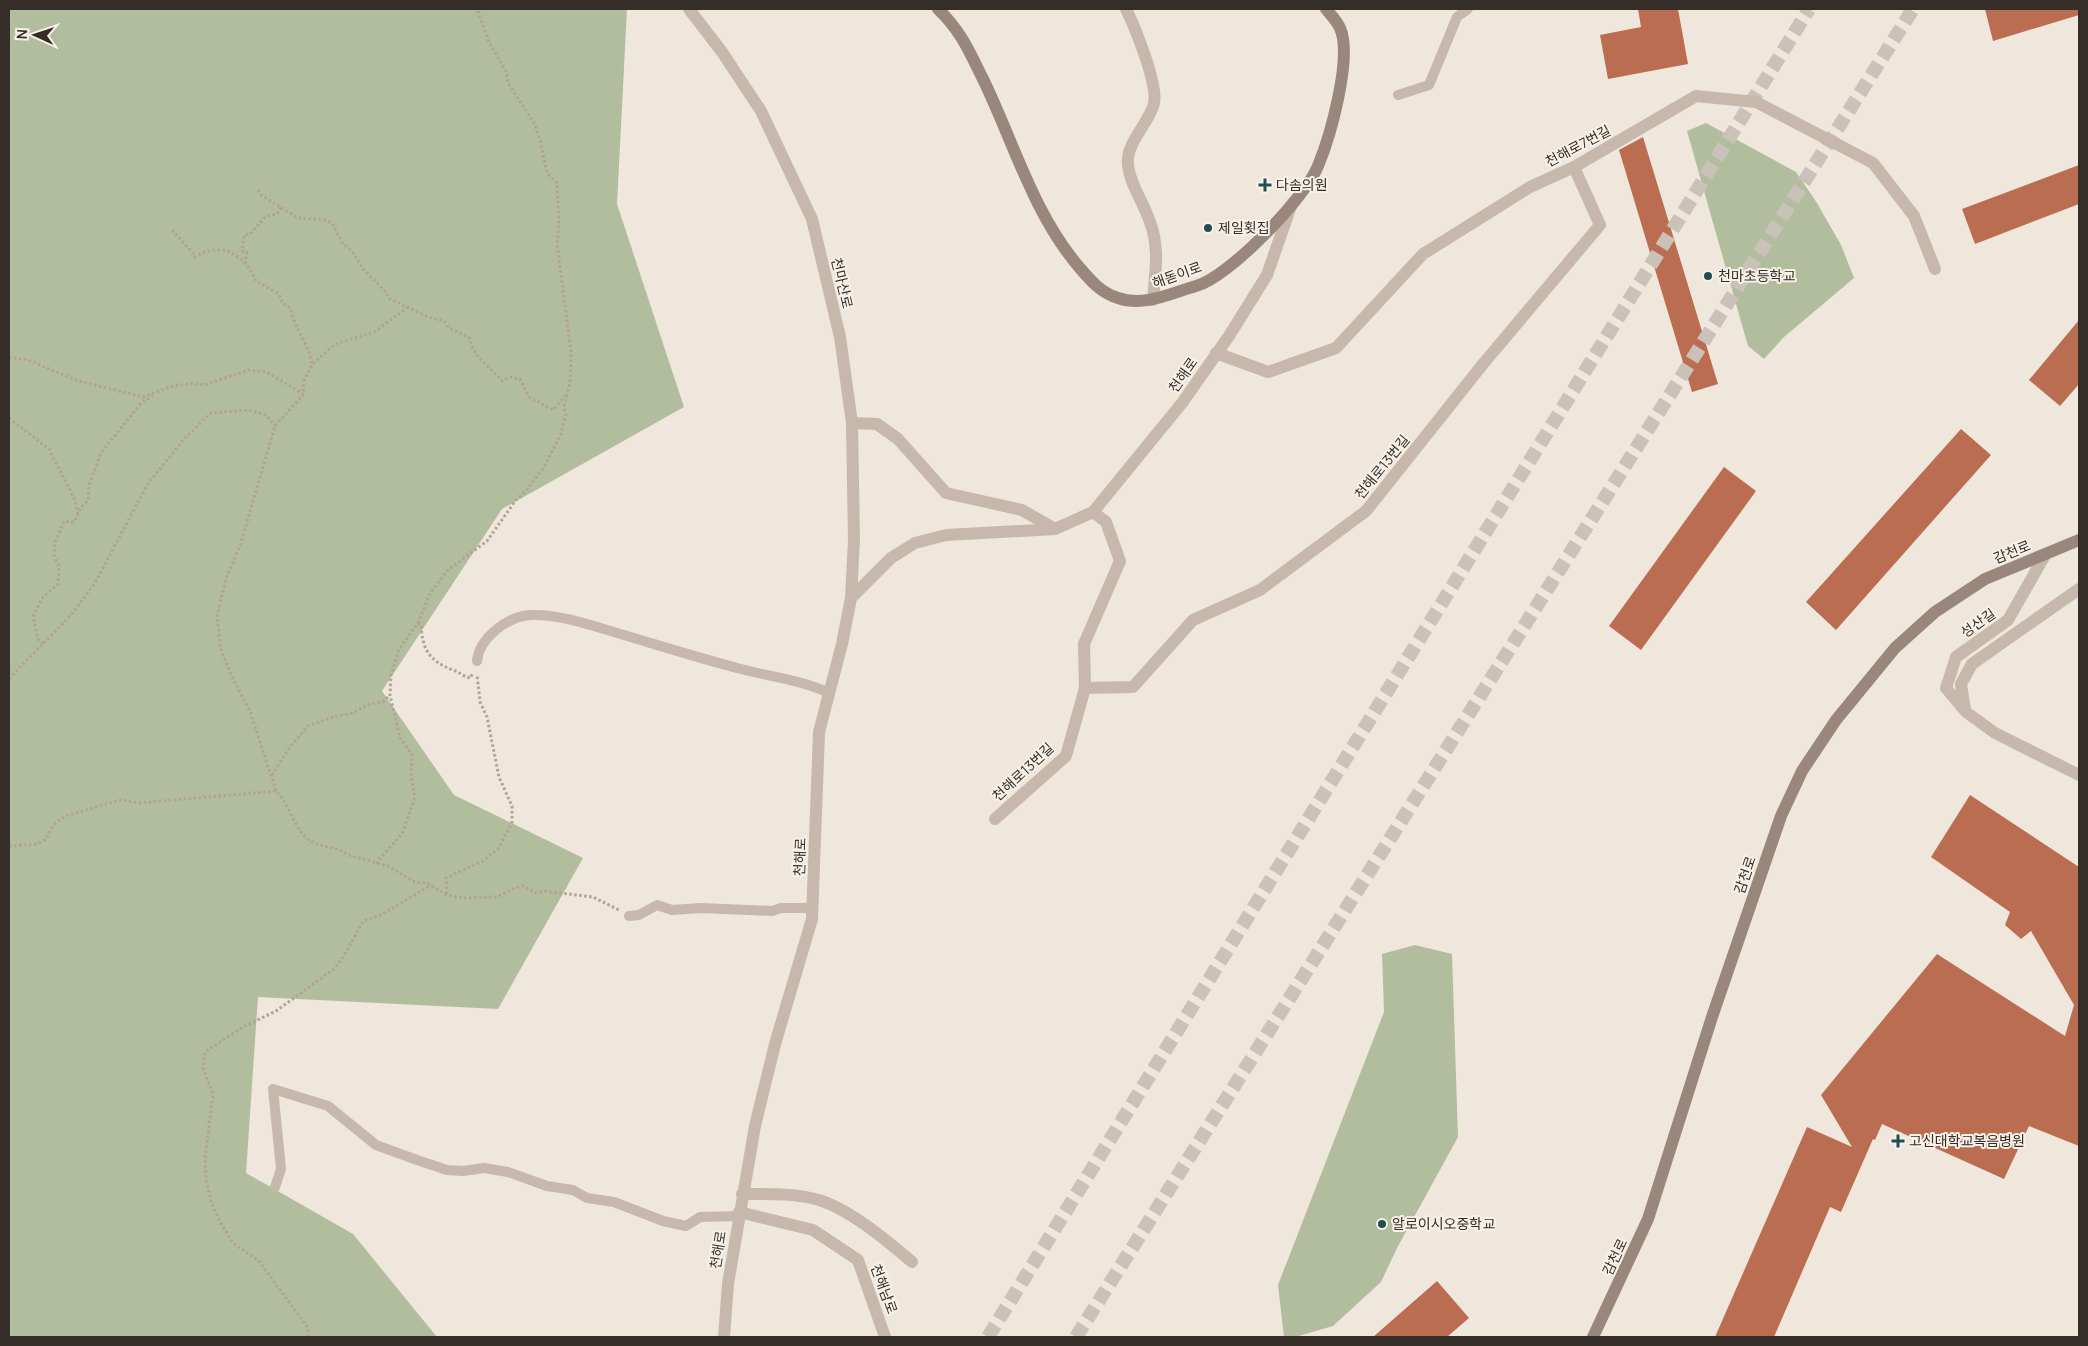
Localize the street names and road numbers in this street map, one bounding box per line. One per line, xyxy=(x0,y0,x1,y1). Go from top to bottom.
street label: 천해로7번길 xyxy=(1542,120,1614,171)
street label: 천마산로 xyxy=(827,256,858,310)
street label: 해돋이로 xyxy=(1149,257,1204,292)
street label: 천해로 xyxy=(1164,353,1202,396)
street label: 천해로13번길 xyxy=(1350,431,1413,503)
street label: 감천로 xyxy=(1990,535,2033,568)
street label: 성산길 xyxy=(1956,604,1999,641)
street label: 천해로13번길 xyxy=(988,738,1058,805)
street label: 천해로 xyxy=(789,837,810,877)
street label: 감천로 xyxy=(1729,853,1760,896)
street label: 천해로 xyxy=(705,1229,730,1270)
street label: 감천로 xyxy=(1598,1235,1631,1278)
street label: 천해남로 xyxy=(867,1261,902,1316)

